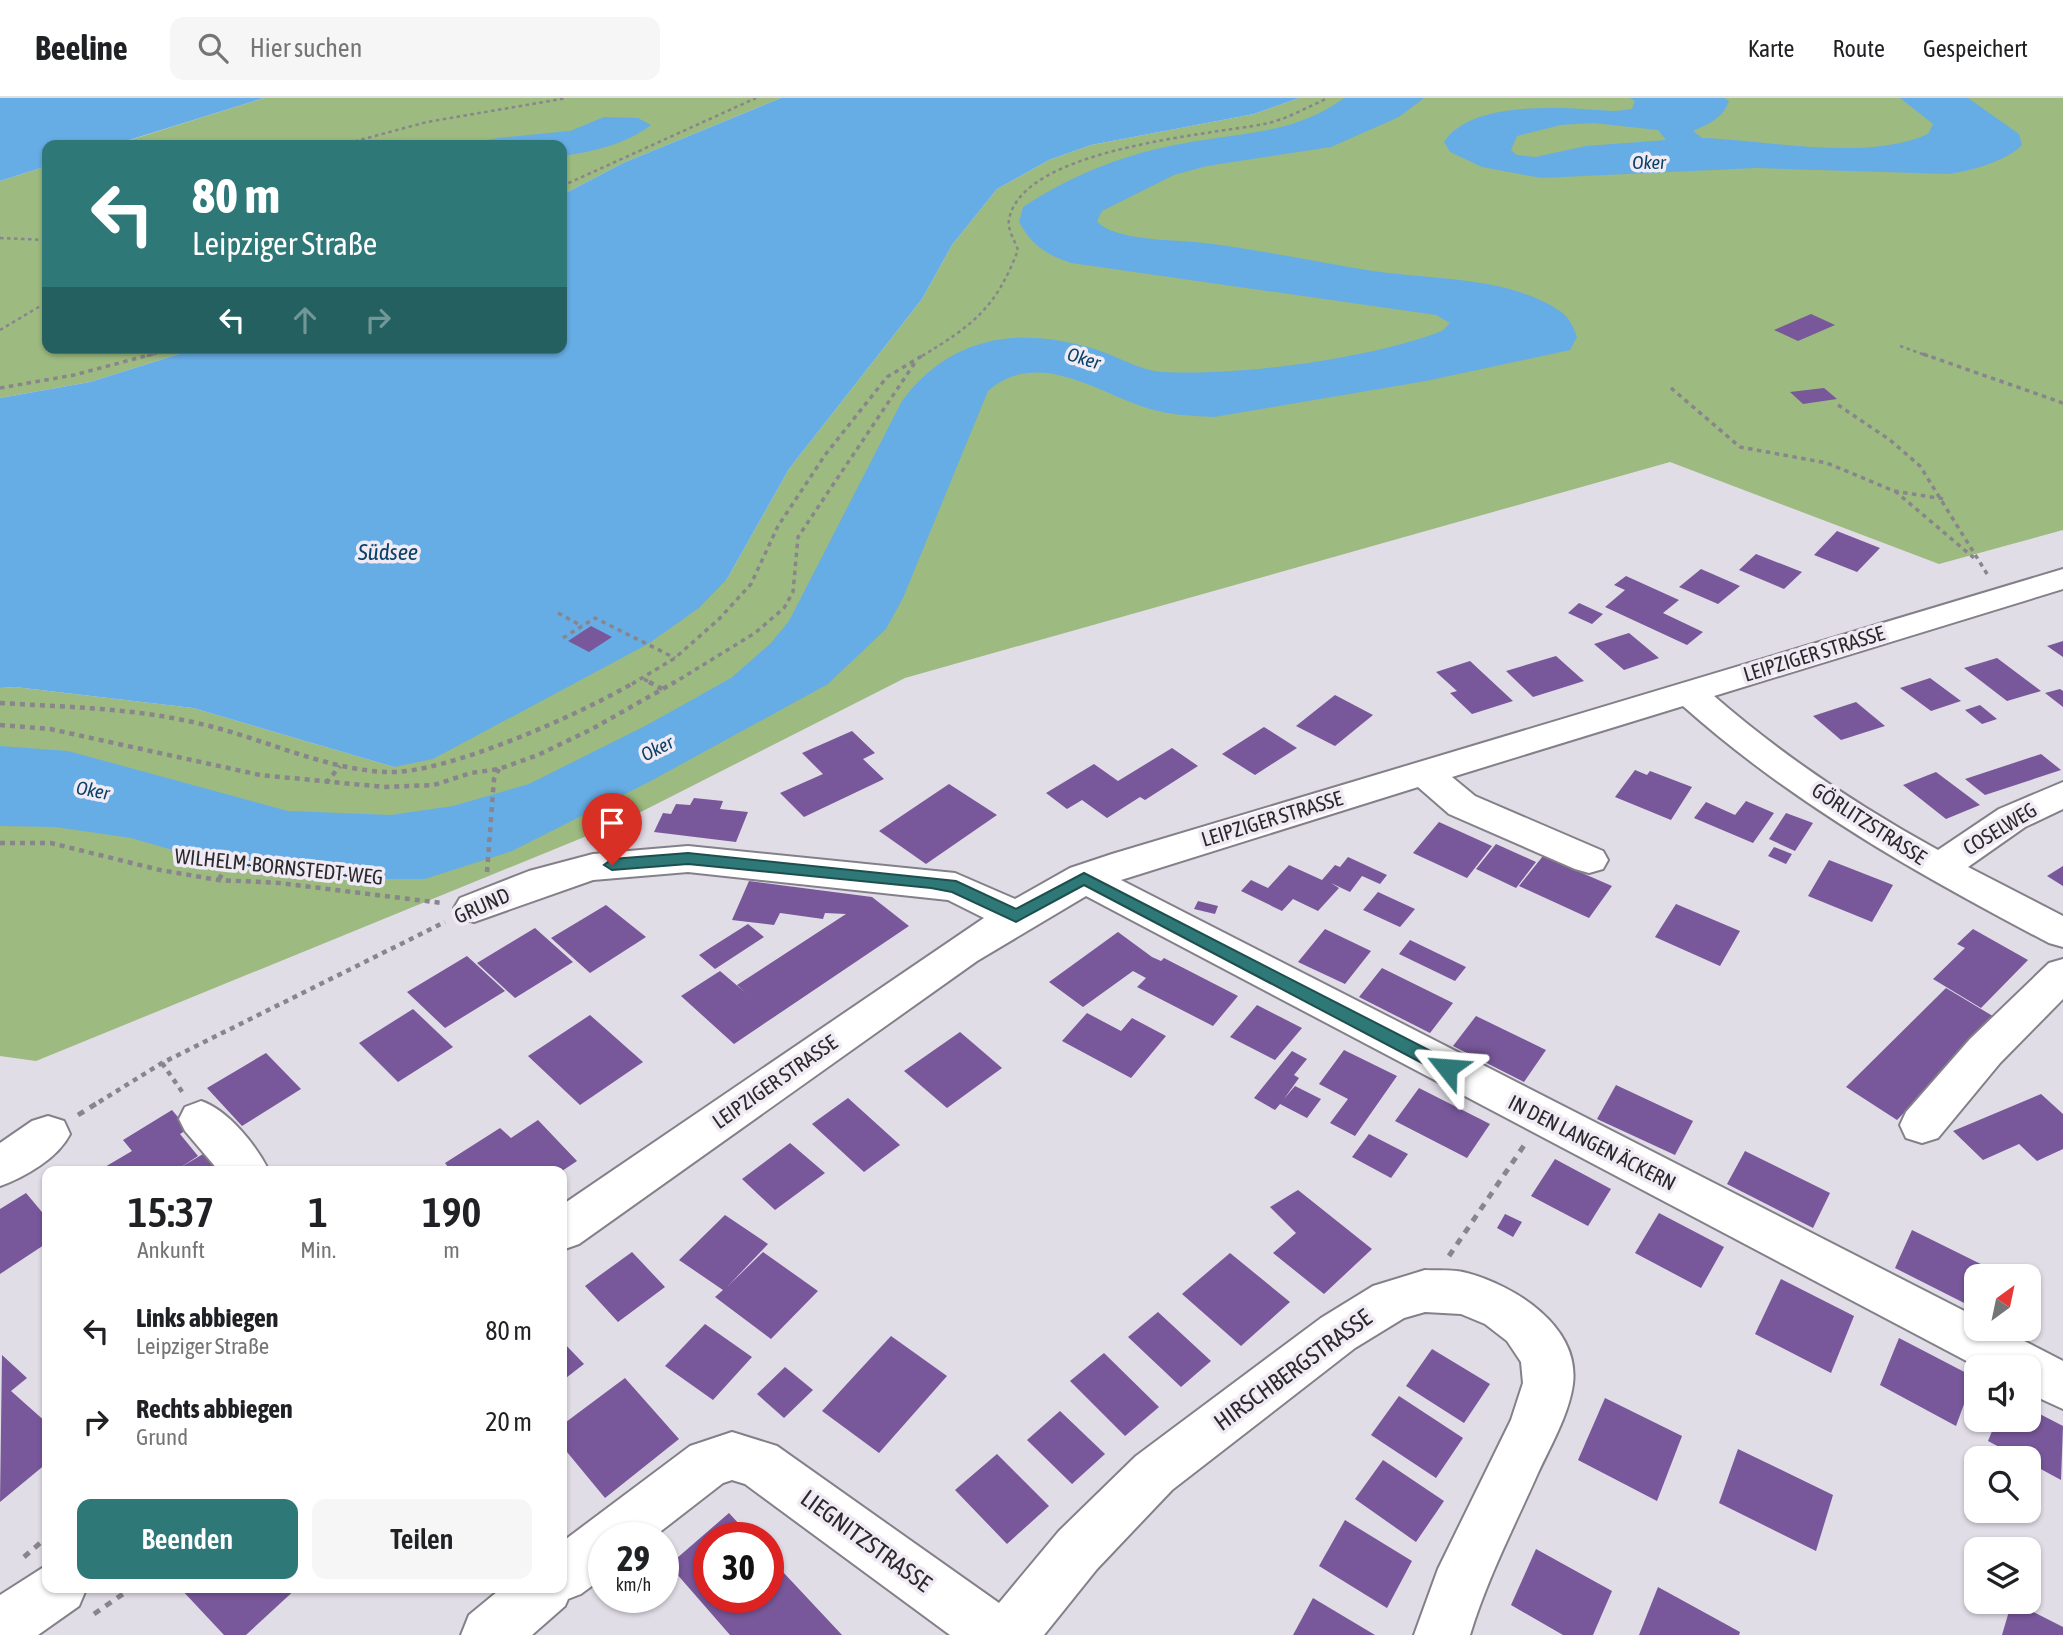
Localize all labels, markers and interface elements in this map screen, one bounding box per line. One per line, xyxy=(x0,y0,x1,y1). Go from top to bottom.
search box xyxy=(170,17,660,80)
text: Beeline xyxy=(35,29,128,67)
icon: search xyxy=(194,29,232,67)
text: Hier suchen xyxy=(250,33,362,63)
text: Karte xyxy=(1748,35,1794,62)
text: Route xyxy=(1832,35,1885,62)
text: Gespeichert xyxy=(1923,35,2028,62)
water label: Oker xyxy=(1632,151,1667,173)
text: 80 m xyxy=(192,167,280,223)
icon: left xyxy=(77,168,168,259)
text: Leipziger Straße xyxy=(192,225,377,262)
icon: left xyxy=(213,301,251,339)
icon: ahead xyxy=(286,301,324,339)
icon: right xyxy=(359,301,397,339)
water label: Oker xyxy=(1065,343,1104,374)
water label: Südsee xyxy=(357,539,418,565)
street label: LEIPZIGER STRASSE xyxy=(1740,620,1887,686)
water label: Oker xyxy=(637,730,678,765)
water label: Oker xyxy=(75,776,113,804)
street label: GÖRLITZSTRASSE xyxy=(1808,777,1931,869)
street label: LEIPZIGER STRASSE xyxy=(1198,785,1345,851)
pin xyxy=(582,793,642,865)
street label: COSELWEG xyxy=(1958,797,2041,859)
icon: arrive xyxy=(593,804,631,842)
street label: WILHELM-BORNSTEDT-WEG xyxy=(174,843,385,889)
street label: GRUND xyxy=(450,882,513,928)
street label: LEIPZIGER STRASSE xyxy=(708,1029,841,1133)
position arrow xyxy=(1410,1031,1484,1105)
street label: IN DEN LANGEN ÄCKERN xyxy=(1505,1090,1680,1195)
text: 15:37 xyxy=(128,1188,214,1236)
text: 1 xyxy=(308,1188,328,1236)
text: 190 xyxy=(422,1188,481,1236)
text: Ankunft xyxy=(137,1237,205,1263)
text: Min. xyxy=(300,1237,336,1263)
text: m xyxy=(443,1237,460,1263)
north arrow xyxy=(1964,1264,2040,1340)
map controls xyxy=(1964,1264,2041,1614)
text: Links abbiegen xyxy=(136,1303,278,1333)
street label: HIRSCHBERGSTRASSE xyxy=(1209,1304,1377,1436)
icon: left xyxy=(77,1312,115,1350)
text: 80 m xyxy=(485,1316,532,1346)
text: Leipziger Straße xyxy=(136,1333,269,1359)
button: sound xyxy=(1964,1355,2041,1432)
text: Rechts abbiegen xyxy=(136,1394,293,1424)
icon: right xyxy=(77,1403,115,1441)
text: 20 m xyxy=(485,1407,532,1437)
text: Grund xyxy=(136,1424,188,1450)
button: search xyxy=(1964,1446,2041,1523)
street label: LIEGNITZSTRASSE xyxy=(796,1484,937,1597)
button: Beenden xyxy=(77,1499,298,1579)
button: Teilen xyxy=(312,1499,532,1579)
speed limit sign: 30 xyxy=(693,1522,784,1613)
button: layers xyxy=(1964,1537,2041,1614)
text: 29 xyxy=(617,1538,650,1578)
text: km/h xyxy=(616,1574,651,1595)

